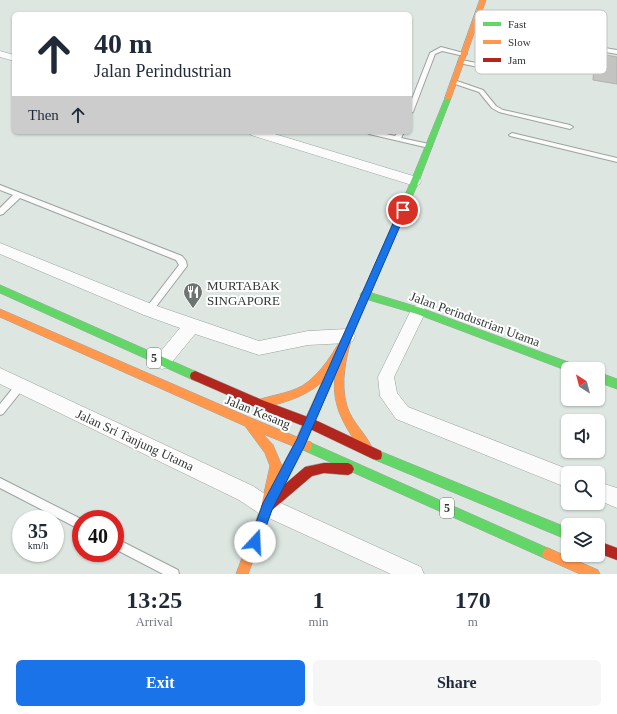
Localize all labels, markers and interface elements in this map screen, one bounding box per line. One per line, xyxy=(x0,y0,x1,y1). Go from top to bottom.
legend xyxy=(475,10,607,74)
text: Fast xyxy=(508,18,526,30)
icon: ahead xyxy=(28,28,80,80)
text: 40 m xyxy=(94,28,152,59)
text: Slow xyxy=(508,36,531,48)
text: Jam xyxy=(508,54,526,66)
text: Jalan Perindustrian xyxy=(94,61,231,81)
icon: ahead xyxy=(67,104,89,126)
text: Then xyxy=(28,107,59,123)
pin xyxy=(386,193,420,227)
icon: arrive xyxy=(392,199,414,221)
place label: MURTABAK SINGAPORE xyxy=(207,278,280,308)
restaurant icon: MURTABAK SINGAPORE xyxy=(182,281,204,309)
street label: Jalan Perindustrian Utama xyxy=(408,288,542,350)
road number: 5 xyxy=(147,348,161,368)
north arrow xyxy=(561,362,605,406)
map controls xyxy=(561,362,605,562)
street label: Jalan Kesang xyxy=(223,392,293,432)
street label: Jalan Sri Tanjung Utama xyxy=(74,406,197,474)
button: sound xyxy=(561,414,605,458)
button: search xyxy=(561,466,605,510)
road number: 5 xyxy=(440,498,454,518)
speed limit sign: 40 xyxy=(72,510,124,562)
button: layers xyxy=(561,518,605,562)
text: 35 xyxy=(28,520,48,542)
position arrow xyxy=(234,521,276,563)
text: km/h xyxy=(28,540,48,551)
text: 13:25 xyxy=(126,587,182,613)
text: 1 xyxy=(312,587,324,613)
text: 170 xyxy=(455,587,491,613)
text: Arrival xyxy=(135,614,173,629)
text: min xyxy=(308,614,329,629)
text: m xyxy=(468,614,478,629)
button: Exit xyxy=(16,660,305,706)
button: Share xyxy=(313,660,601,706)

